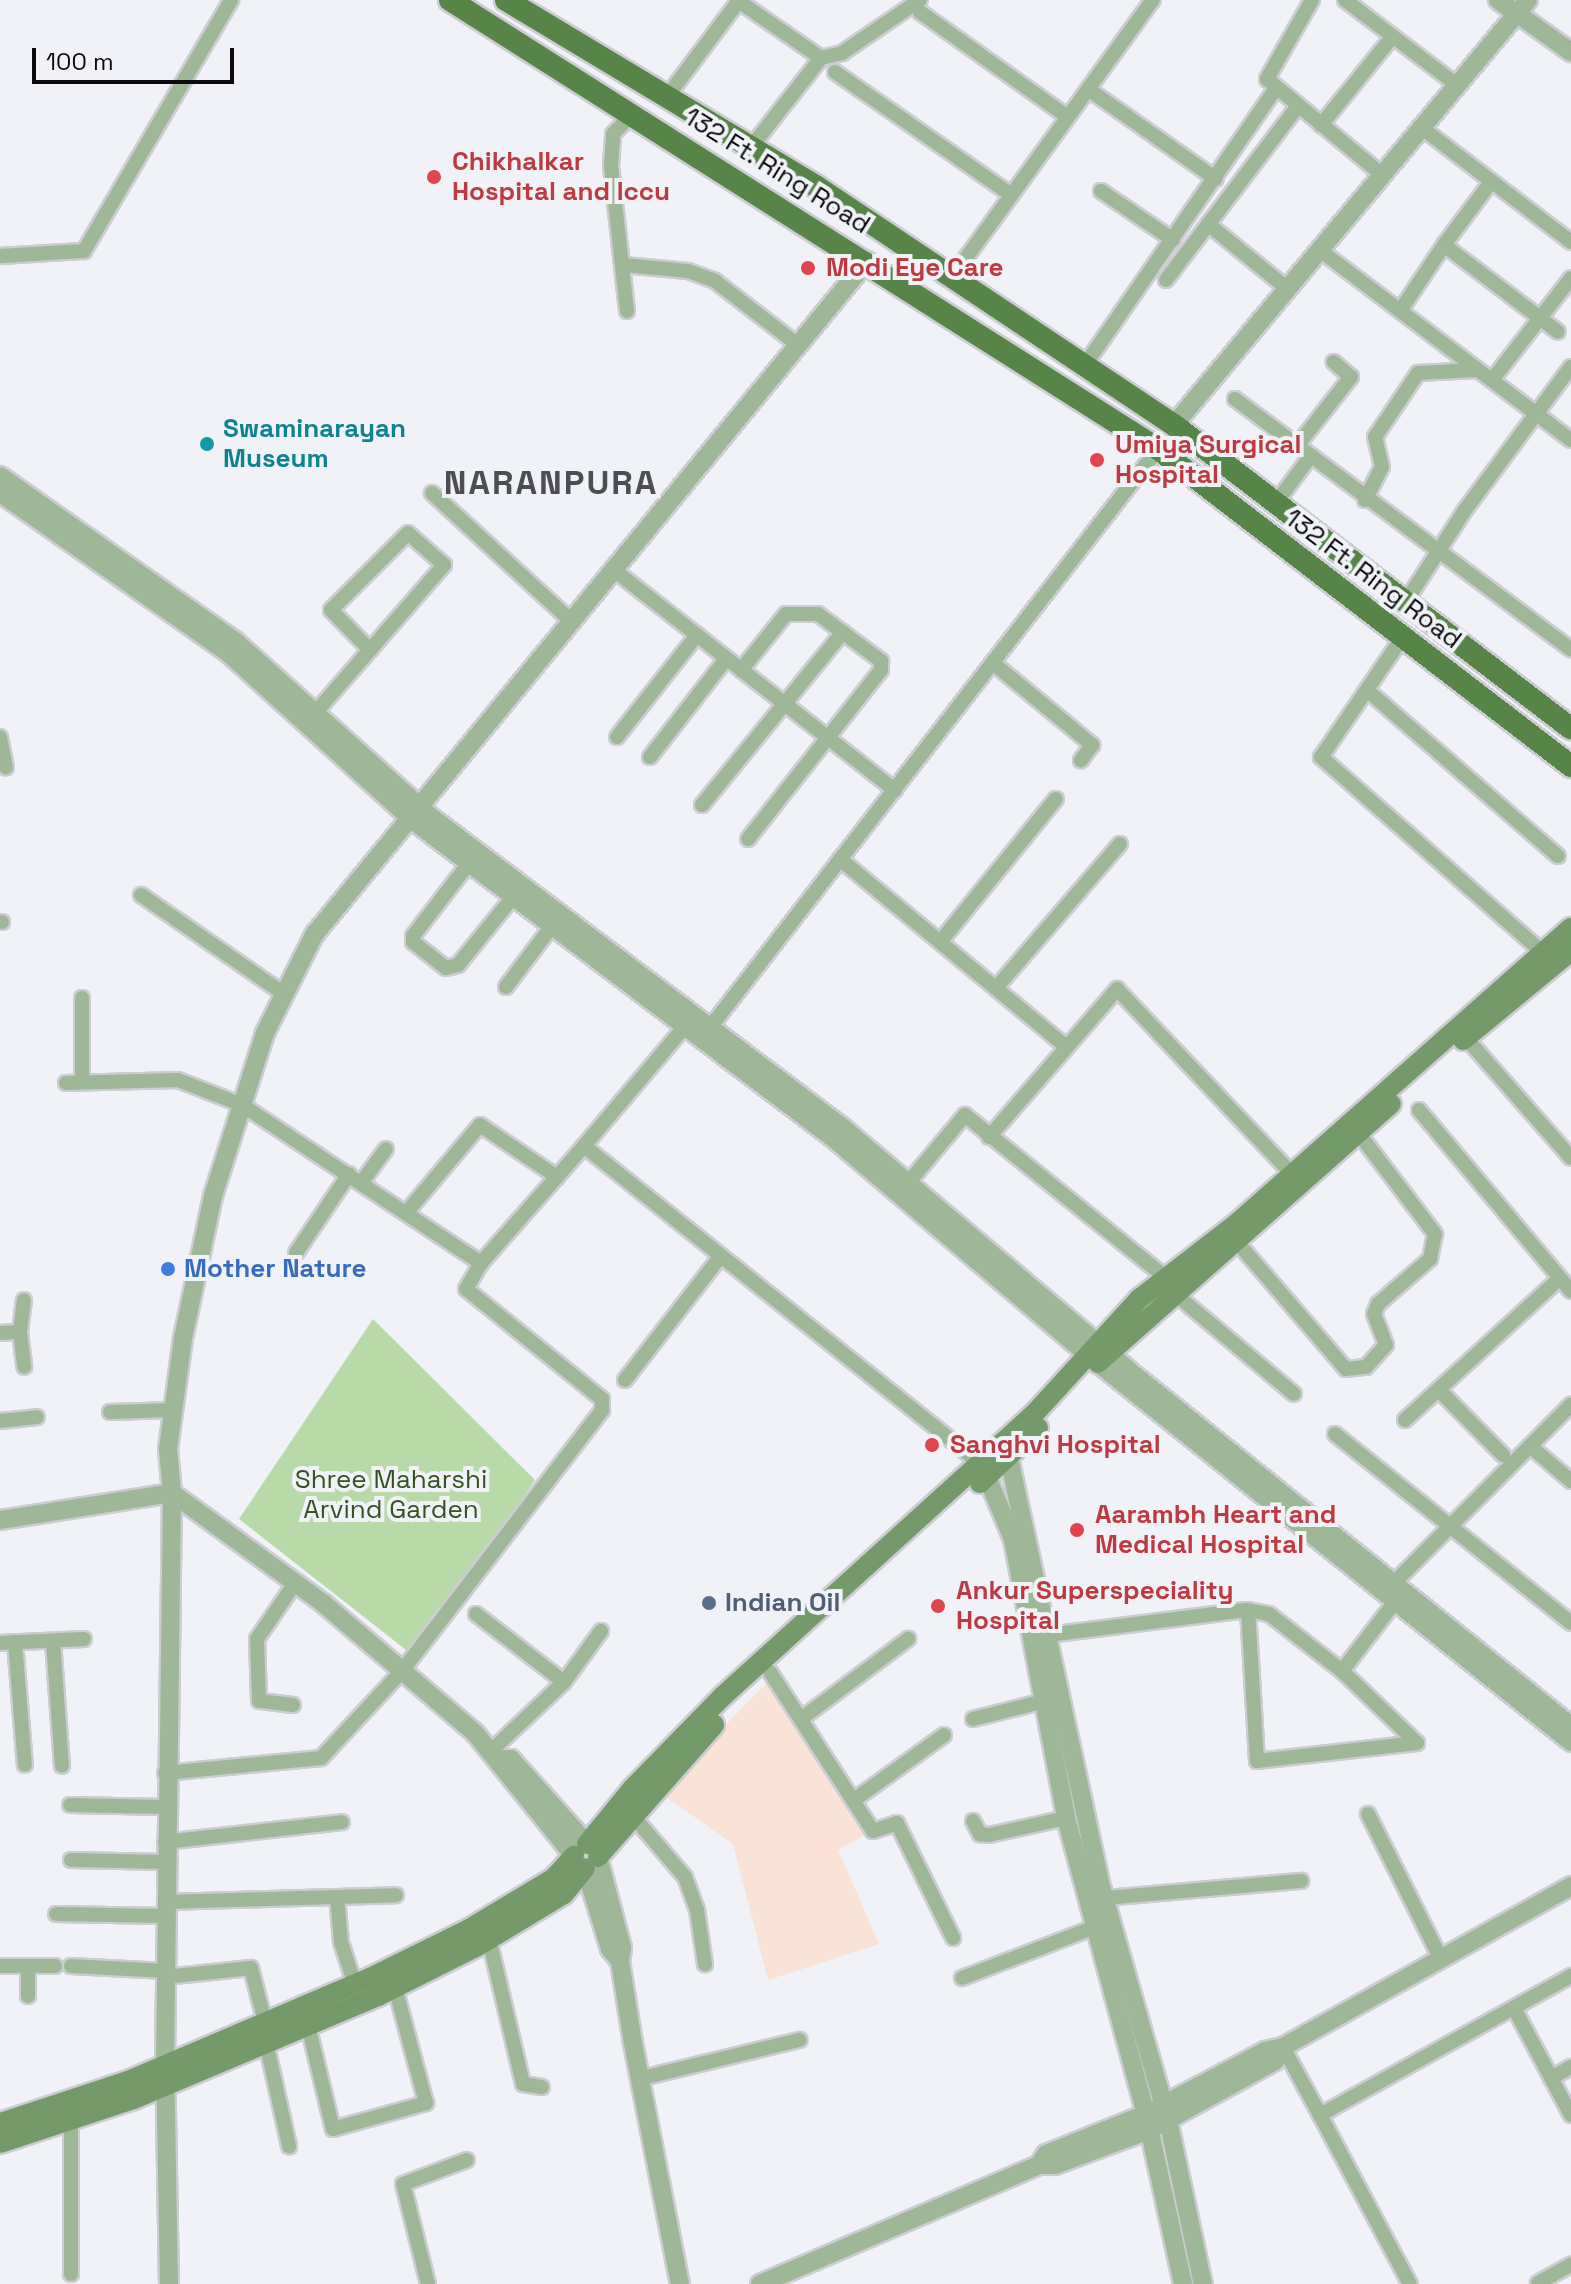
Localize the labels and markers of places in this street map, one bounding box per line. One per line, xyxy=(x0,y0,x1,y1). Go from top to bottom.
place label: Chikhalkar Hospital and Iccu xyxy=(452,146,670,208)
marker: Chikhalkar Hospital and Iccu xyxy=(423,166,445,188)
place label: Modi Eye Care xyxy=(826,252,1004,284)
marker: Modi Eye Care xyxy=(797,257,819,279)
place label: Swaminarayan Museum xyxy=(223,413,406,474)
place label: Umiya Surgical Hospital xyxy=(1115,429,1302,490)
marker: Swaminarayan Museum xyxy=(198,435,216,453)
marker: Umiya Surgical Hospital xyxy=(1086,449,1108,471)
place label: Mother Nature xyxy=(184,1253,366,1285)
marker: Mother Nature xyxy=(159,1260,177,1278)
place label: Sanghvi Hospital xyxy=(950,1429,1161,1461)
marker: Sanghvi Hospital xyxy=(921,1434,943,1456)
place label: Aarambh Heart and Medical Hospital xyxy=(1095,1499,1336,1560)
marker: Aarambh Heart and Medical Hospital xyxy=(1066,1519,1088,1541)
place label: Ankur Superspeciality Hospital xyxy=(956,1575,1234,1636)
place label: Indian Oil xyxy=(725,1587,840,1619)
marker: Indian Oil xyxy=(700,1594,718,1612)
marker: Ankur Superspeciality Hospital xyxy=(927,1595,949,1617)

